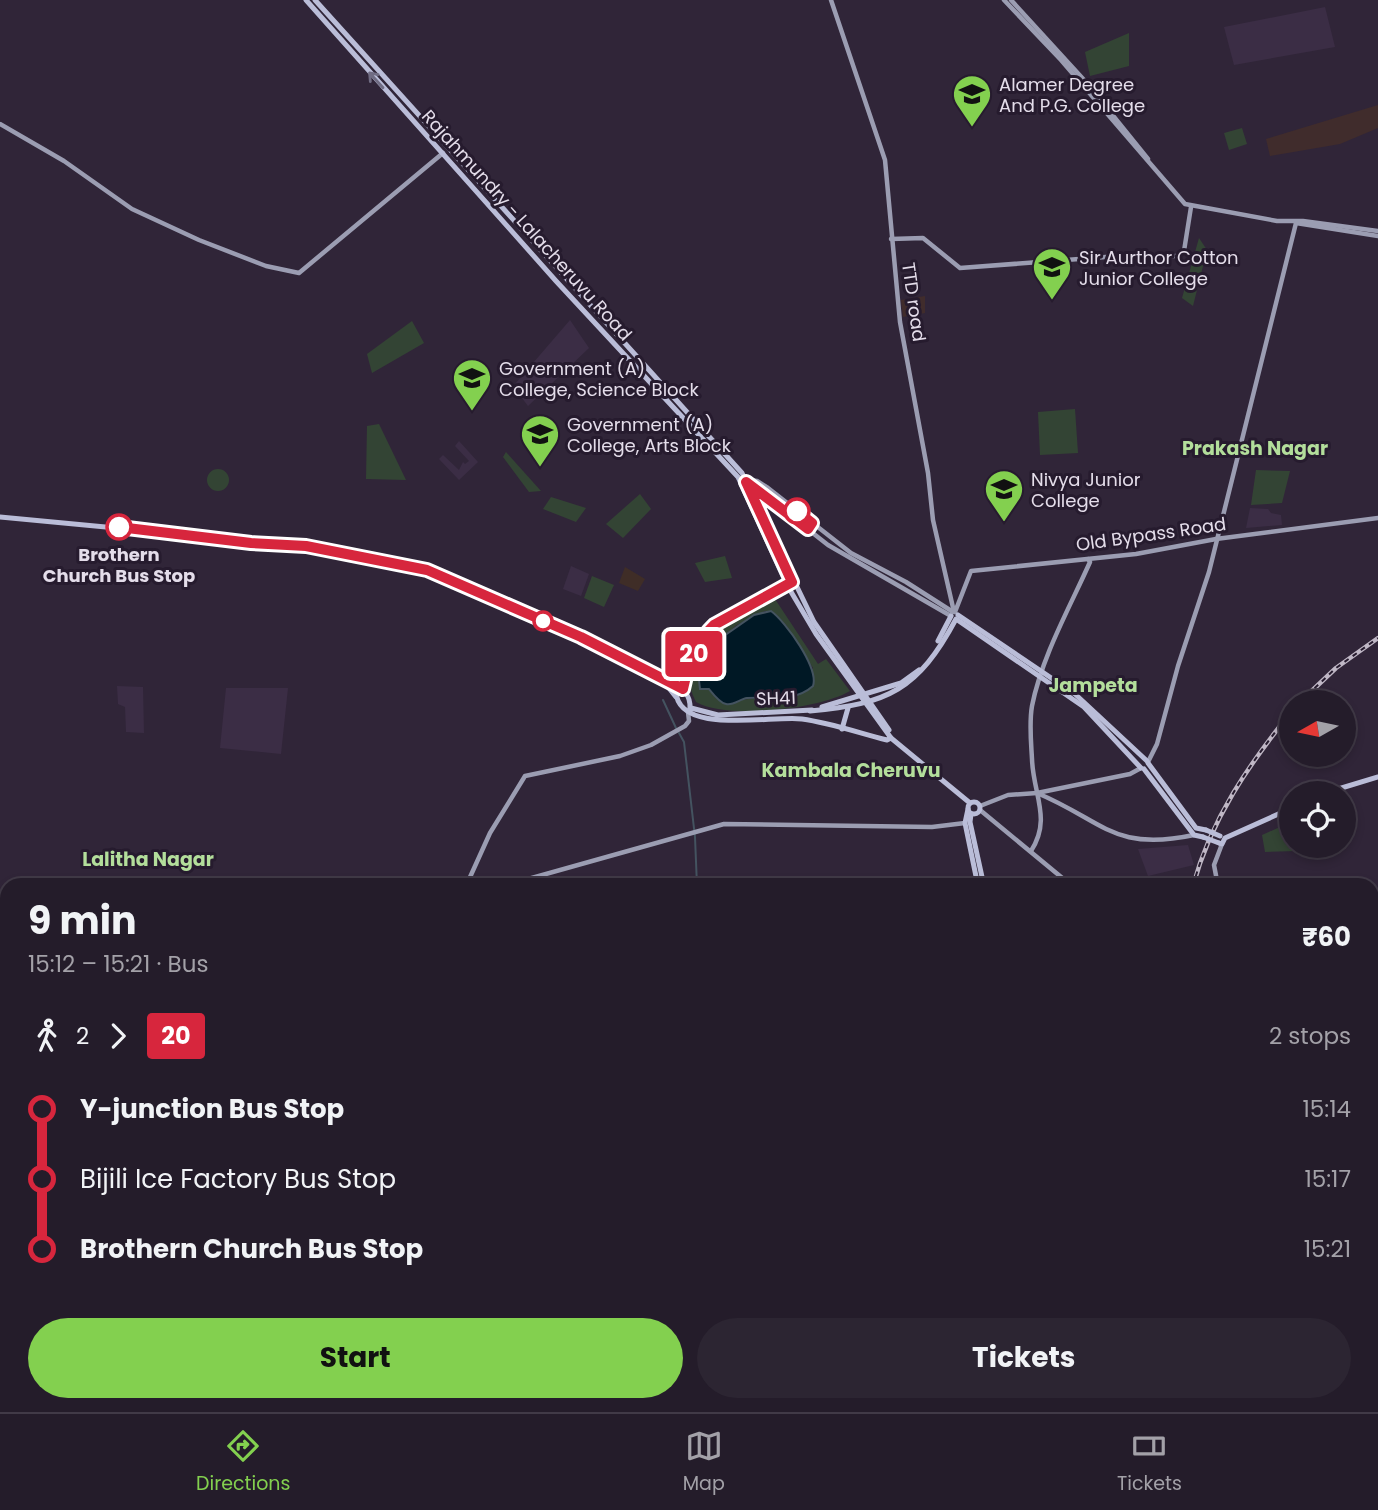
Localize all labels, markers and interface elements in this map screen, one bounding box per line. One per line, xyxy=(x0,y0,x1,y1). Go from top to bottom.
one-way arrow xyxy=(368,71,384,89)
place label: Alamer Degree And P.G. College xyxy=(999,72,1145,118)
school or university icon: Alamer Degree And P.G. College xyxy=(951,73,993,128)
street label: Rajahmundry - Lalacheruvu Road xyxy=(416,104,638,346)
place label: Sir Aurthor Cotton Junior College xyxy=(1079,245,1239,291)
school or university icon: Sir Aurthor Cotton Junior College xyxy=(1031,246,1073,301)
street label: TTD road xyxy=(896,261,932,343)
place label: Government (A) College, Science Block xyxy=(499,356,700,402)
school or university icon: Government (A) College, Science Block xyxy=(451,357,493,412)
place label: Government (A) College, Arts Block xyxy=(567,412,732,458)
school or university icon: Government (A) College, Arts Block xyxy=(519,413,561,468)
district label: Prakash Nagar xyxy=(1182,435,1328,462)
place label: Nivya Junior College xyxy=(1031,467,1141,513)
school or university icon: Nivya Junior College xyxy=(983,468,1025,523)
unlabelled marker xyxy=(784,498,810,524)
street label: Old Bypass Road xyxy=(1074,511,1228,557)
marker: Brothern Church Bus Stop xyxy=(106,514,132,540)
place label: Brothern Church Bus Stop xyxy=(43,542,195,588)
unlabelled marker xyxy=(533,611,553,631)
line badge: 20 xyxy=(662,631,726,677)
text: 20 xyxy=(679,637,709,670)
district label: Jampeta xyxy=(1048,672,1138,699)
street label: SH41 xyxy=(756,685,796,711)
north arrow xyxy=(1279,690,1356,766)
map controls xyxy=(1279,690,1356,858)
district label: Kambala Cheruvu xyxy=(761,757,941,784)
button: locate xyxy=(1279,781,1356,858)
district label: Lalitha Nagar xyxy=(82,846,214,873)
text: 9 min xyxy=(28,894,137,947)
text: ₹60 xyxy=(1302,919,1351,955)
text: 15:12 – 15:21 · Bus xyxy=(28,948,208,980)
icon: walk xyxy=(28,1017,66,1055)
icon: forward xyxy=(99,1017,137,1055)
text: 20 xyxy=(161,1019,191,1052)
text: 2 xyxy=(76,1020,89,1052)
text: 2 stops xyxy=(1269,1020,1351,1052)
text: Y-junction Bus Stop xyxy=(80,1091,344,1127)
text: 15:14 xyxy=(1302,1093,1351,1125)
text: Bijili Ice Factory Bus Stop xyxy=(80,1161,396,1197)
text: 15:17 xyxy=(1304,1163,1351,1195)
text: Brothern Church Bus Stop xyxy=(80,1231,423,1267)
text: 15:21 xyxy=(1304,1233,1351,1265)
button: Start xyxy=(28,1318,683,1398)
button: Tickets xyxy=(697,1318,1351,1398)
tab: Directions xyxy=(196,1427,290,1498)
tab: Map xyxy=(683,1427,725,1498)
tab: Tickets xyxy=(1117,1427,1182,1498)

